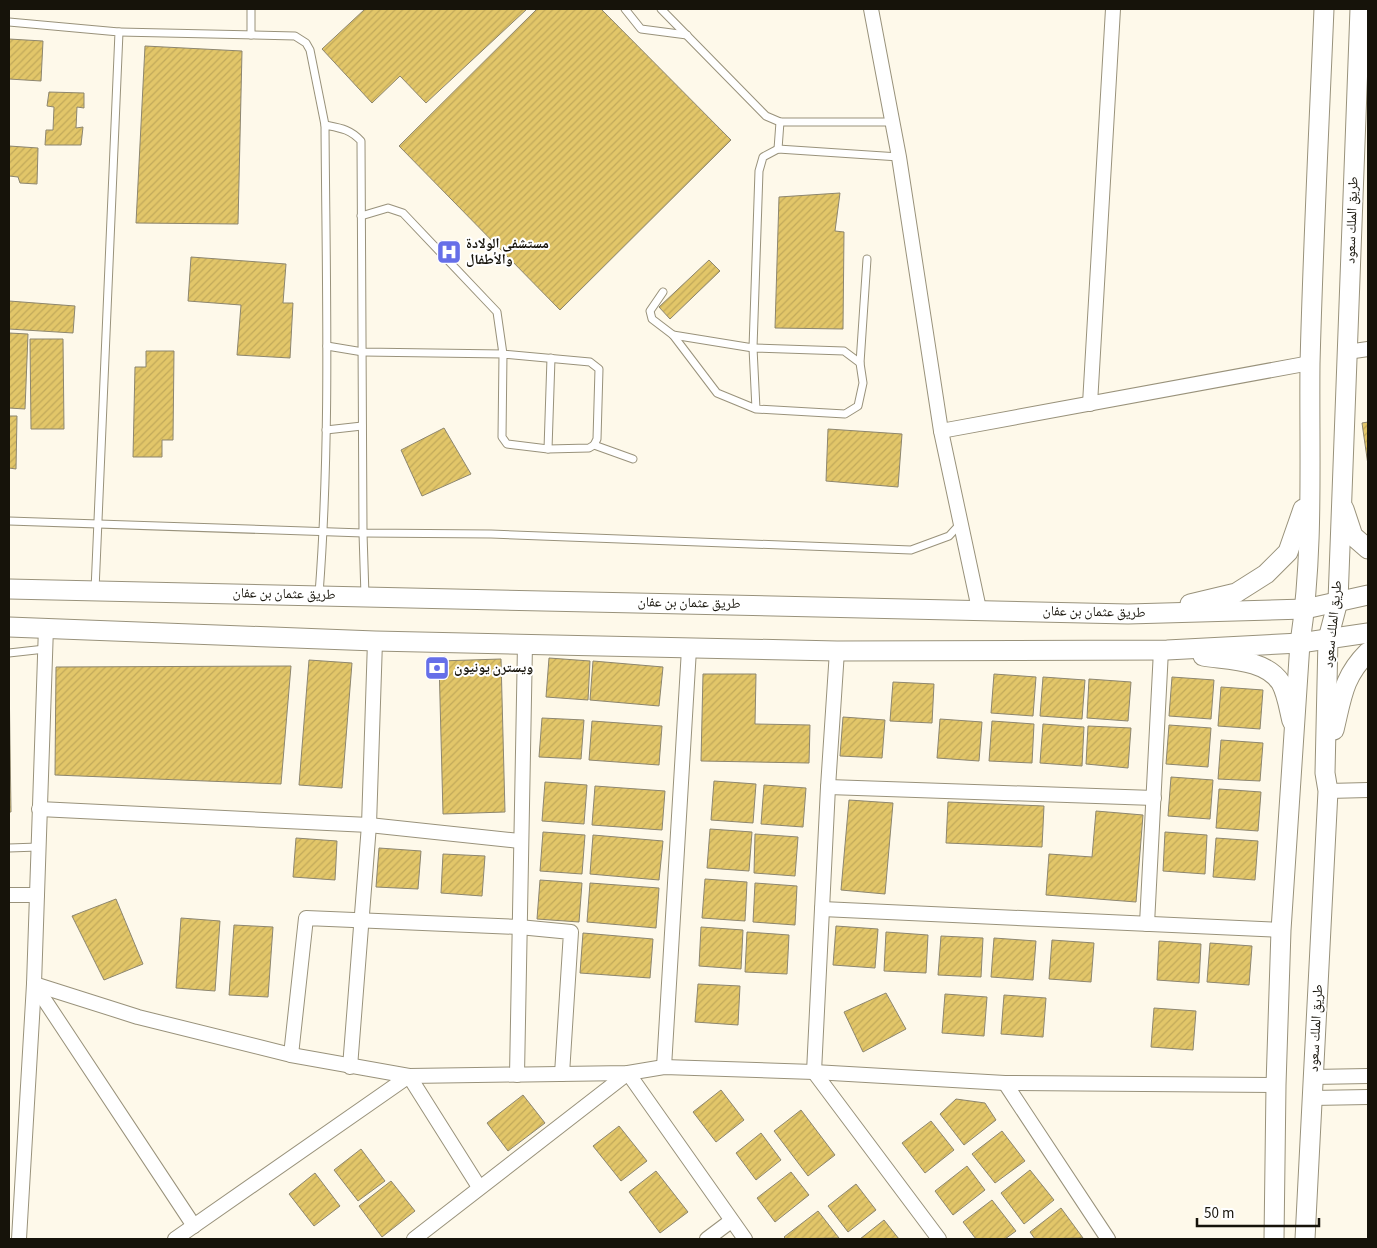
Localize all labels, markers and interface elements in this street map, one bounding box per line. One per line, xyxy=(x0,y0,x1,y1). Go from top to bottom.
street label: طريق الملك سعود xyxy=(1340,176,1364,264)
place label: مستشفى الولادة والأطفال xyxy=(466,234,549,270)
hospital icon: مستشفى الولادة والأطفال xyxy=(436,239,462,265)
street label: طريق الملك سعود xyxy=(1318,579,1348,669)
street label: طريق عثمان بن عفان xyxy=(232,583,336,605)
street label: طريق عثمان بن عفان xyxy=(637,592,741,614)
street label: طريق عثمان بن عفان xyxy=(1042,601,1146,623)
bank icon: ويسترن يونيون xyxy=(424,655,450,681)
place label: ويسترن يونيون xyxy=(454,658,533,678)
street label: طريق الملك سعود xyxy=(1304,984,1328,1072)
scale bar xyxy=(1197,1196,1320,1228)
text: 50 m xyxy=(1204,1203,1234,1224)

